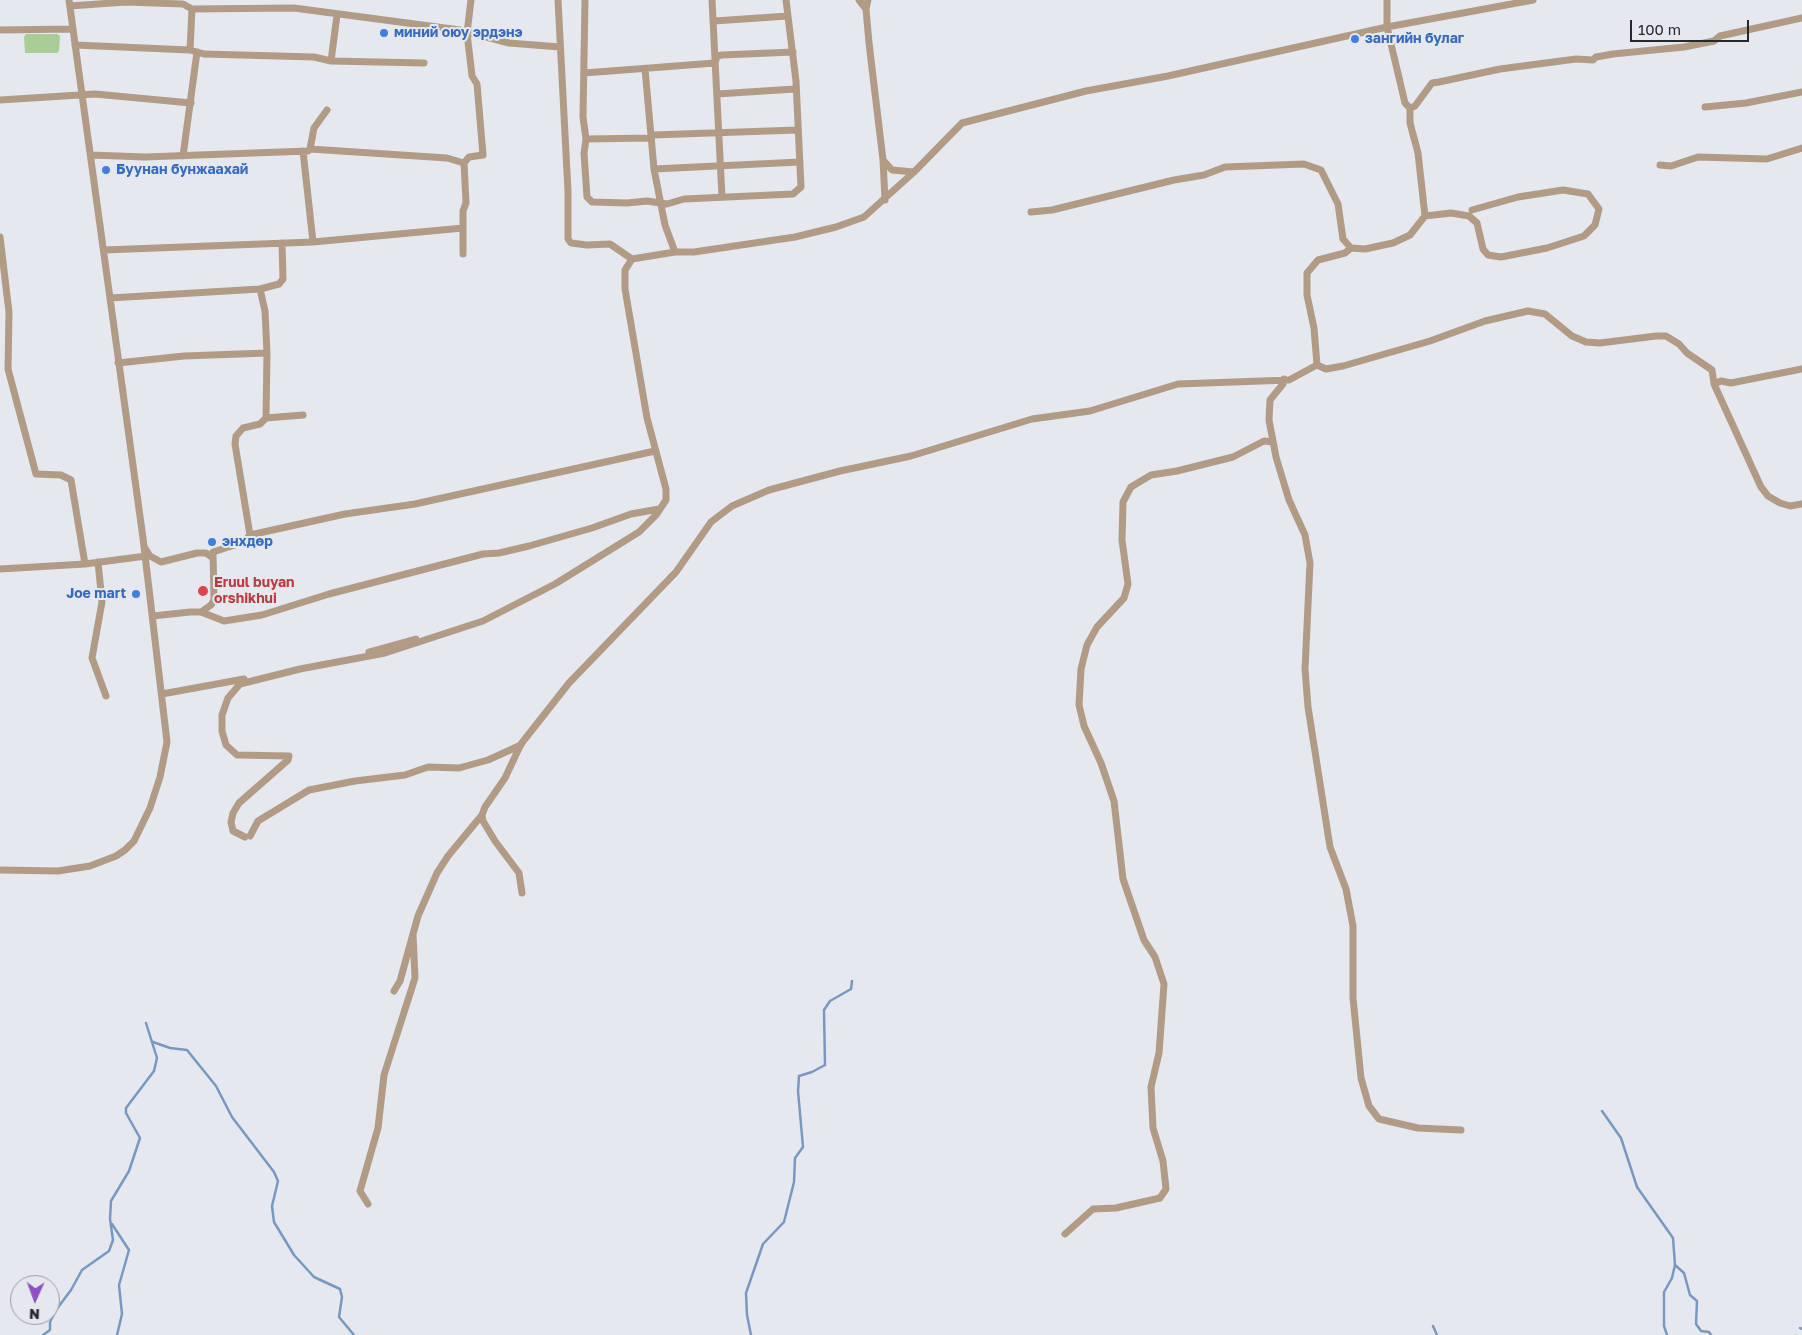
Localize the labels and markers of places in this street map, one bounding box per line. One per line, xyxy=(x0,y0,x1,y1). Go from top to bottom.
place label: миний оюу эрдэнэ xyxy=(394,25,523,41)
marker: миний оюу эрдэнэ xyxy=(378,27,390,39)
place label: зангийн булаг xyxy=(1365,31,1464,47)
marker: зангийн булаг xyxy=(1349,33,1361,45)
place label: Буунан бунжаахай xyxy=(116,162,248,178)
marker: Буунан бунжаахай xyxy=(100,164,112,176)
place label: энхдөр xyxy=(222,534,273,550)
marker: энхдөр xyxy=(206,536,218,548)
place label: Eruul buyan orshikhui xyxy=(214,575,294,608)
marker: Eruul buyan orshikhui xyxy=(196,584,210,598)
place label: Joe mart xyxy=(66,586,126,602)
marker: Joe mart xyxy=(130,588,142,600)

